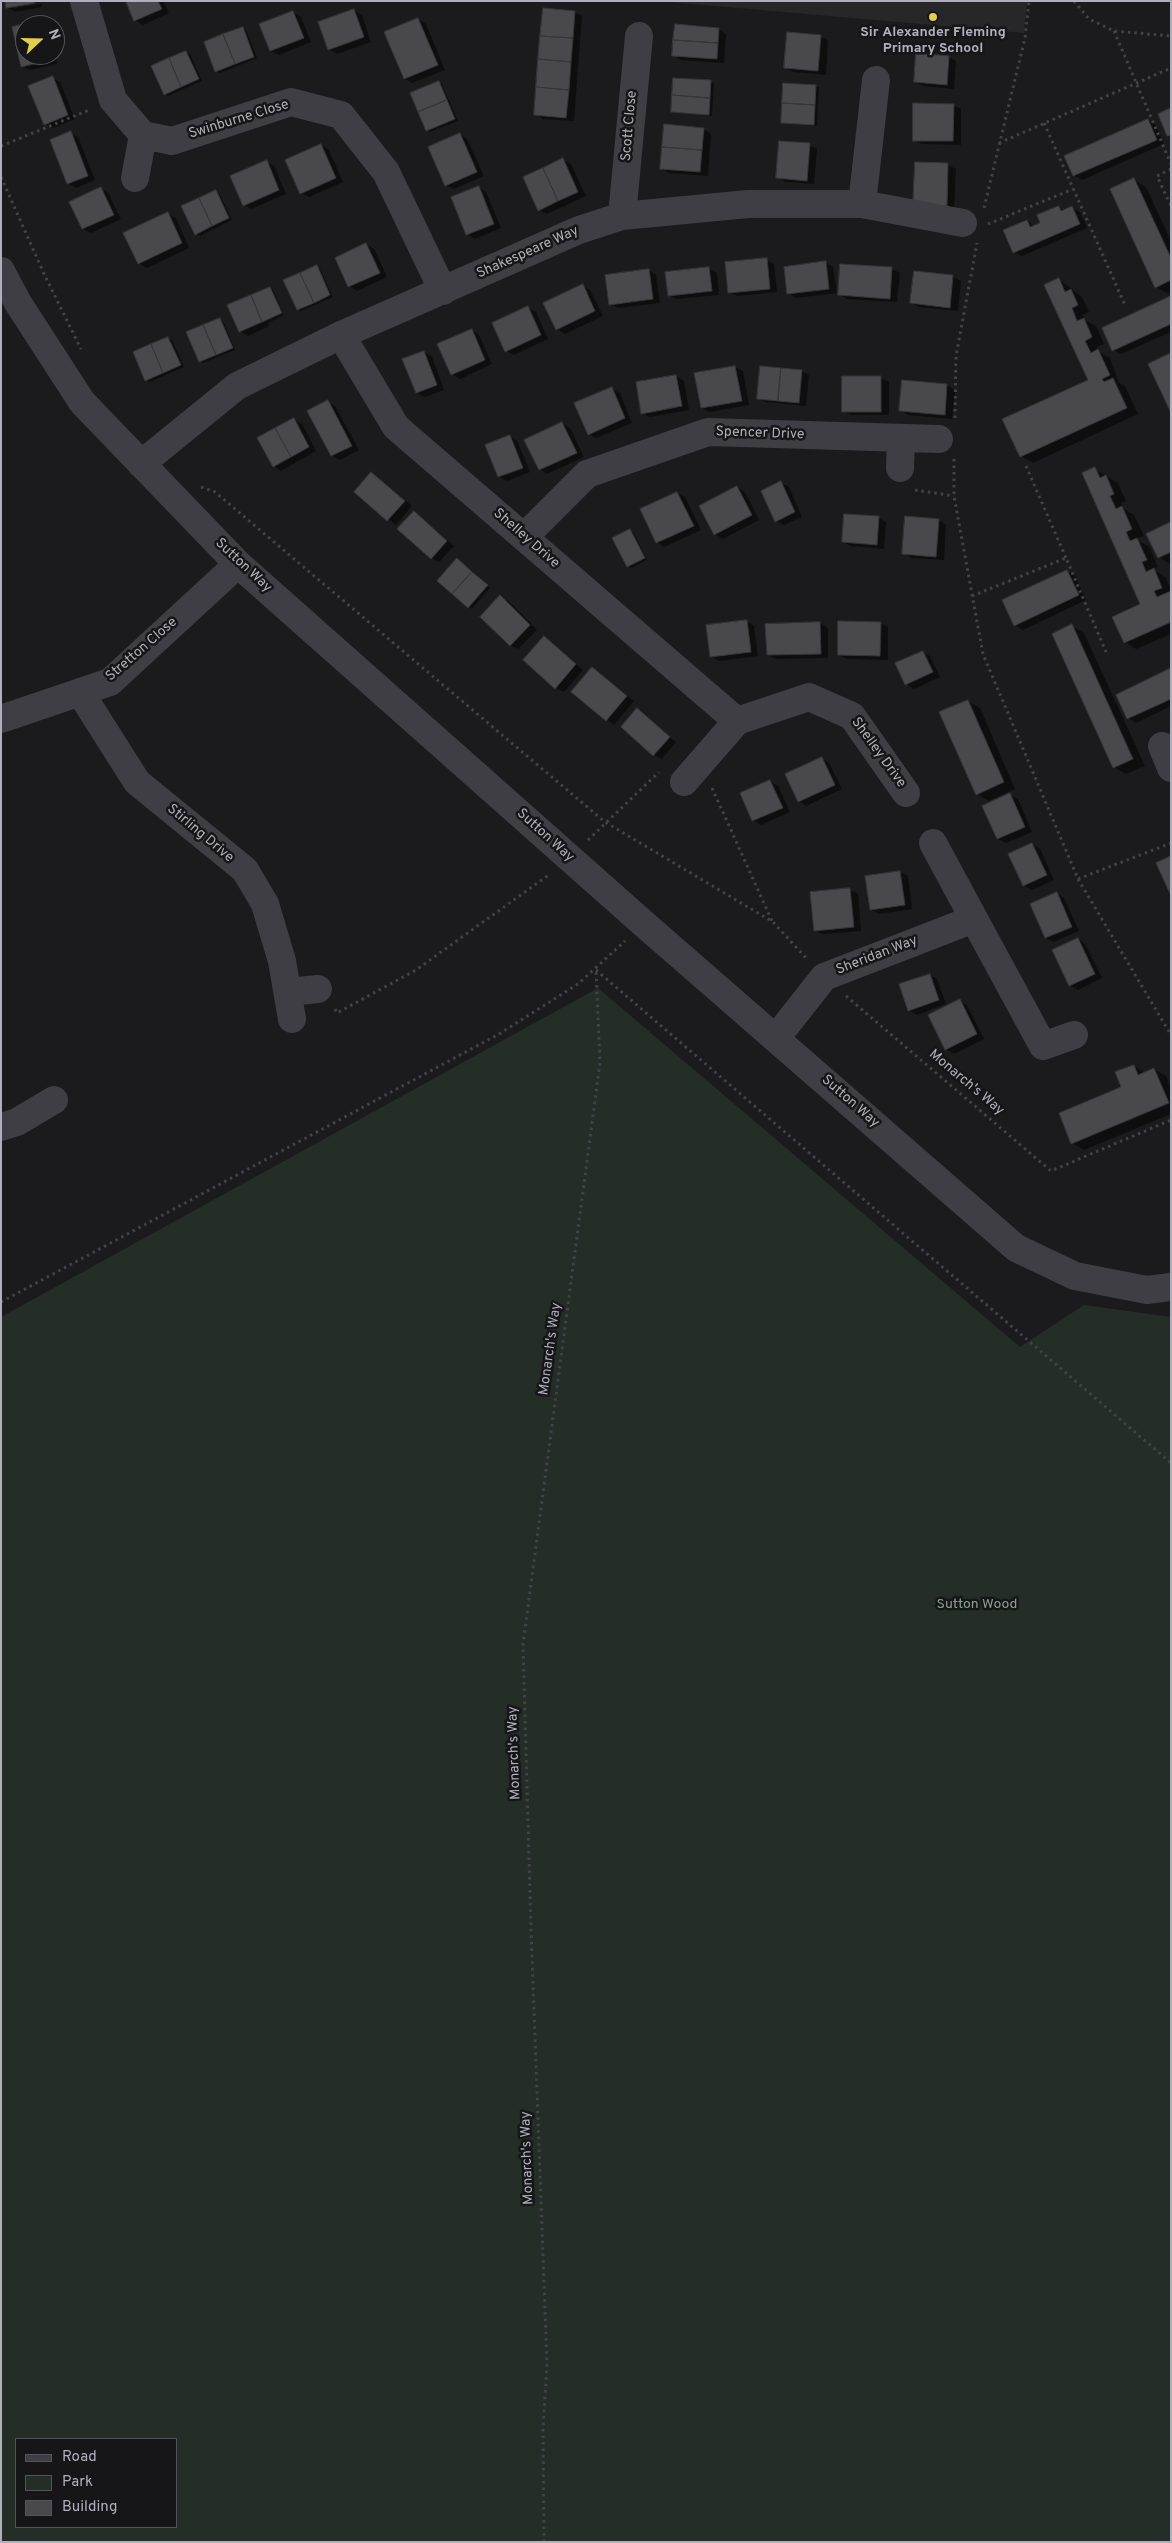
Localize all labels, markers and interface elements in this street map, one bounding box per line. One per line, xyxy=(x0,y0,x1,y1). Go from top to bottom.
marker: Sir Alexander Fleming Primary School xyxy=(927,11,939,23)
north arrow xyxy=(15,15,65,65)
place label: Sir Alexander Fleming Primary School xyxy=(860,25,1006,58)
text: N xyxy=(44,27,63,43)
street label: Scott Close xyxy=(619,90,641,162)
street label: Swinburne Close xyxy=(187,97,291,143)
street label: Shakespeare Way xyxy=(474,223,582,283)
street label: Spencer Drive xyxy=(715,424,805,444)
street label: Shelley Drive xyxy=(489,506,563,572)
street label: Sutton Way xyxy=(211,535,275,597)
street label: Stretton Close xyxy=(103,614,181,686)
street label: Shelley Drive xyxy=(847,715,909,791)
street label: Stirling Drive xyxy=(163,801,237,867)
street label: Sutton Way xyxy=(513,806,577,866)
street label: Sheridan Way xyxy=(834,933,920,979)
street label: Monarch's Way xyxy=(925,1047,1007,1119)
street label: Sutton Way xyxy=(817,1072,883,1132)
street label: Monarch's Way xyxy=(536,1302,566,1396)
park label: Sutton Wood xyxy=(937,1597,1017,1613)
street label: Monarch's Way xyxy=(505,1706,525,1800)
street label: Monarch's Way xyxy=(518,2111,538,2205)
legend xyxy=(15,2438,178,2528)
text: Road xyxy=(62,2448,97,2467)
text: Park xyxy=(62,2473,93,2492)
text: Building xyxy=(62,2498,117,2517)

